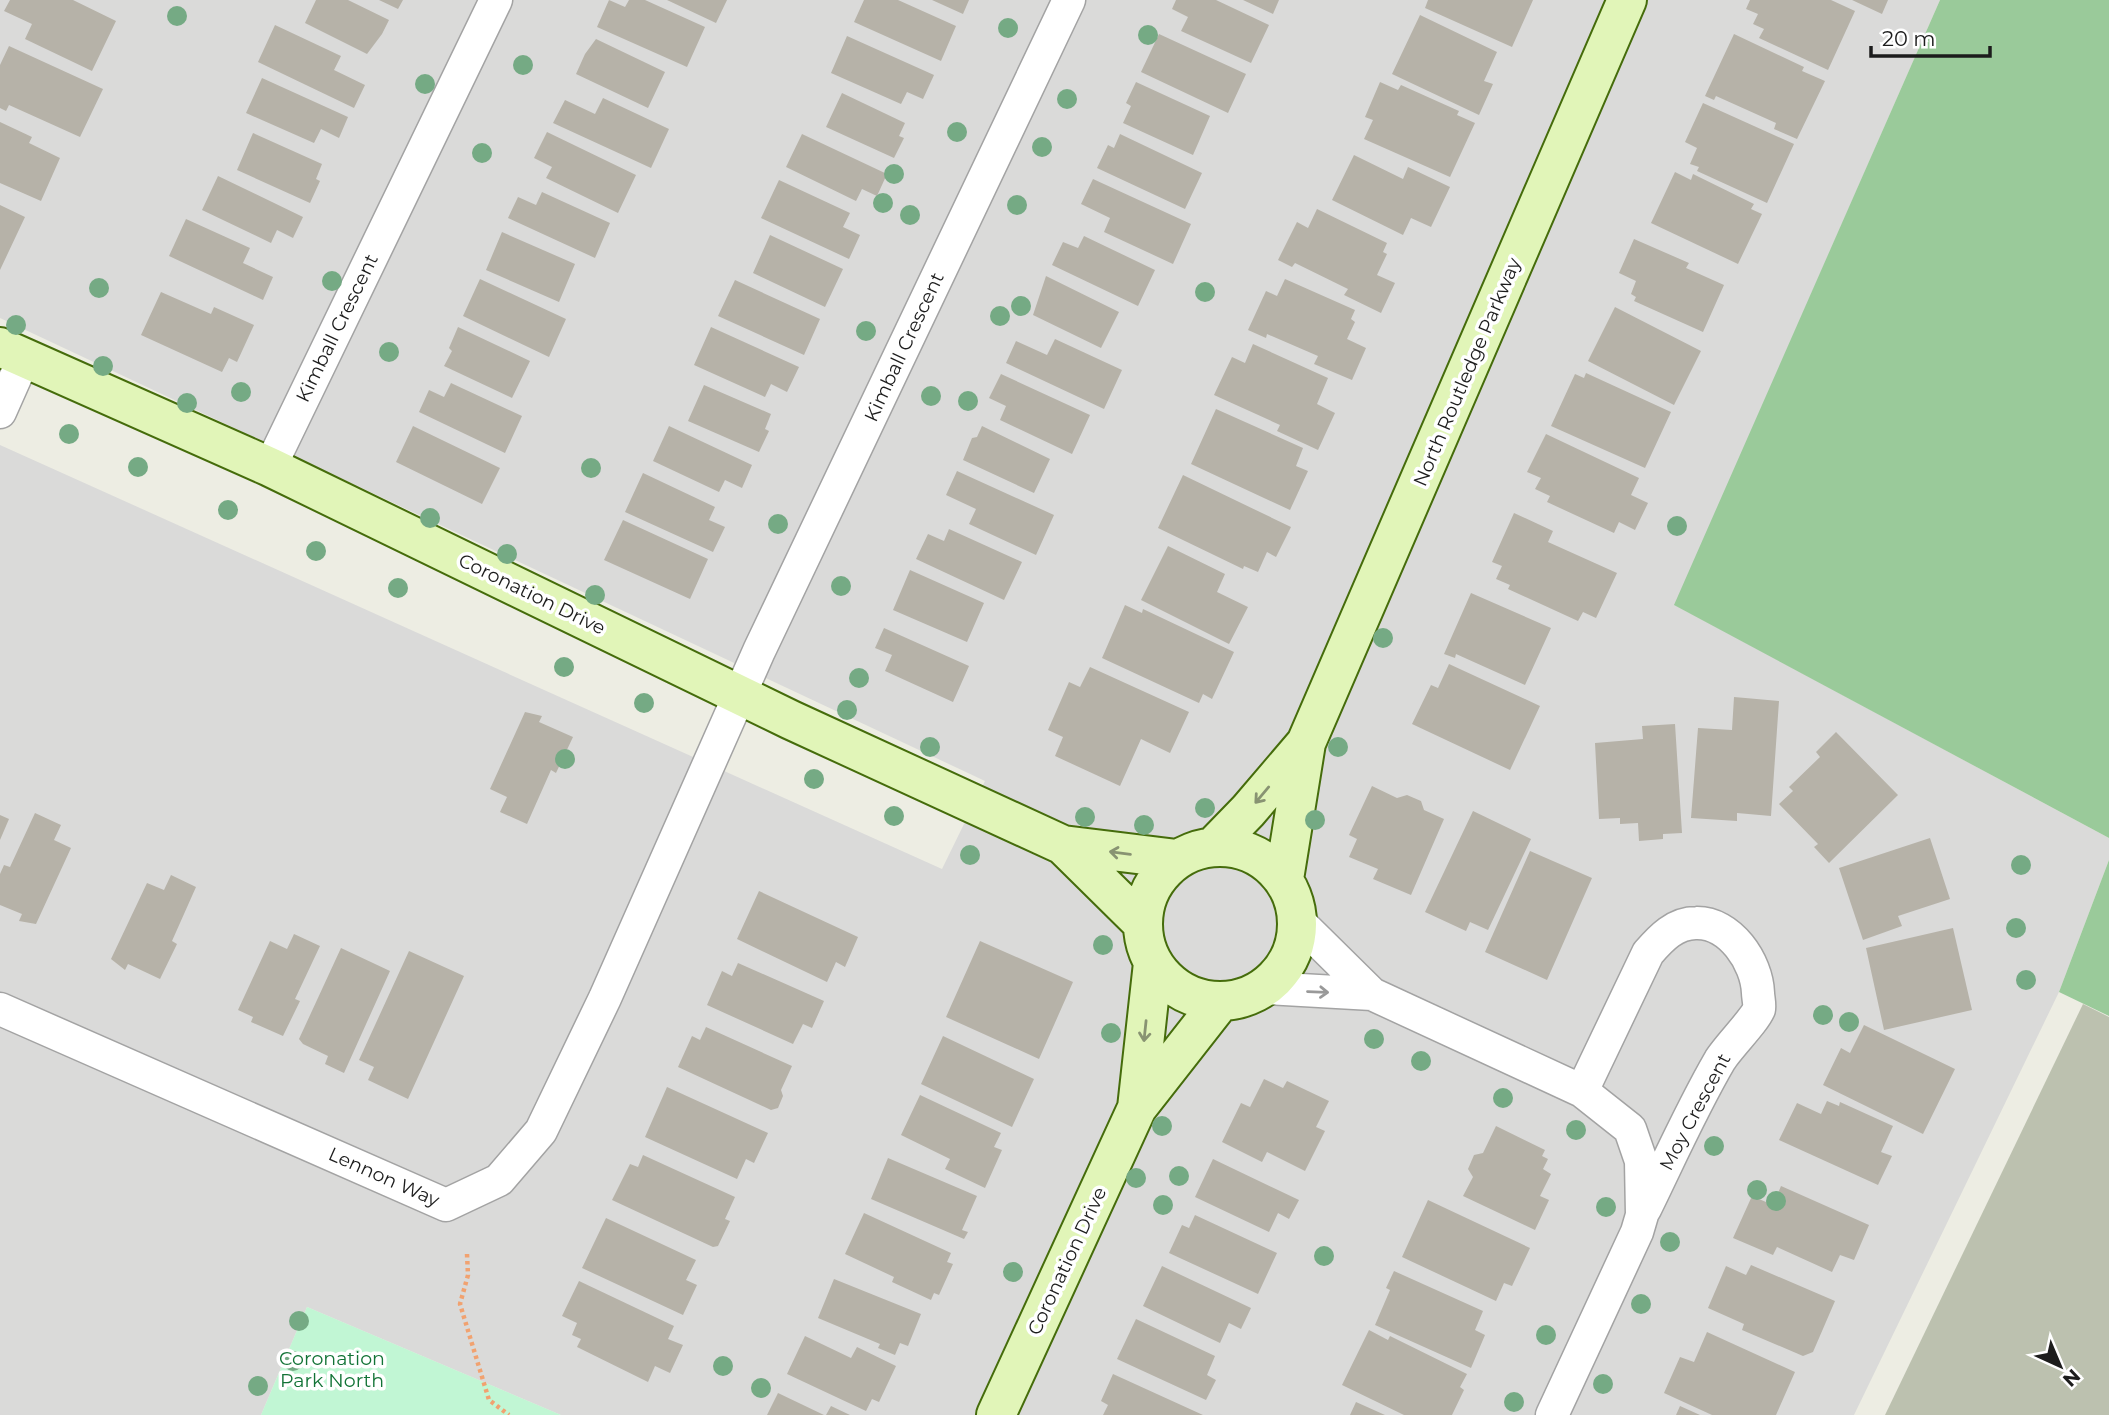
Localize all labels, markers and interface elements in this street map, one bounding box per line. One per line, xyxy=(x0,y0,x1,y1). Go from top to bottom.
scale bar xyxy=(1871,14,1990,58)
text: 20 m xyxy=(1882,26,1936,51)
street label: Kimball Crescent xyxy=(291,250,383,406)
street label: North Routledge Parkway xyxy=(1408,254,1526,490)
street label: Kimball Crescent xyxy=(859,268,949,425)
street label: Coronation Drive xyxy=(455,548,609,640)
one-way arrow xyxy=(1254,786,1270,804)
one-way arrow xyxy=(1109,846,1132,859)
one-way arrow xyxy=(1306,985,1329,999)
one-way arrow xyxy=(1138,1019,1151,1042)
street label: Moy Crescent xyxy=(1655,1049,1736,1174)
street label: Lennon Way xyxy=(325,1142,444,1212)
street label: Coronation Drive xyxy=(1023,1183,1111,1339)
north arrow xyxy=(2025,1331,2095,1401)
park label: Coronation Park North xyxy=(279,1347,385,1392)
text: N xyxy=(2058,1364,2085,1391)

